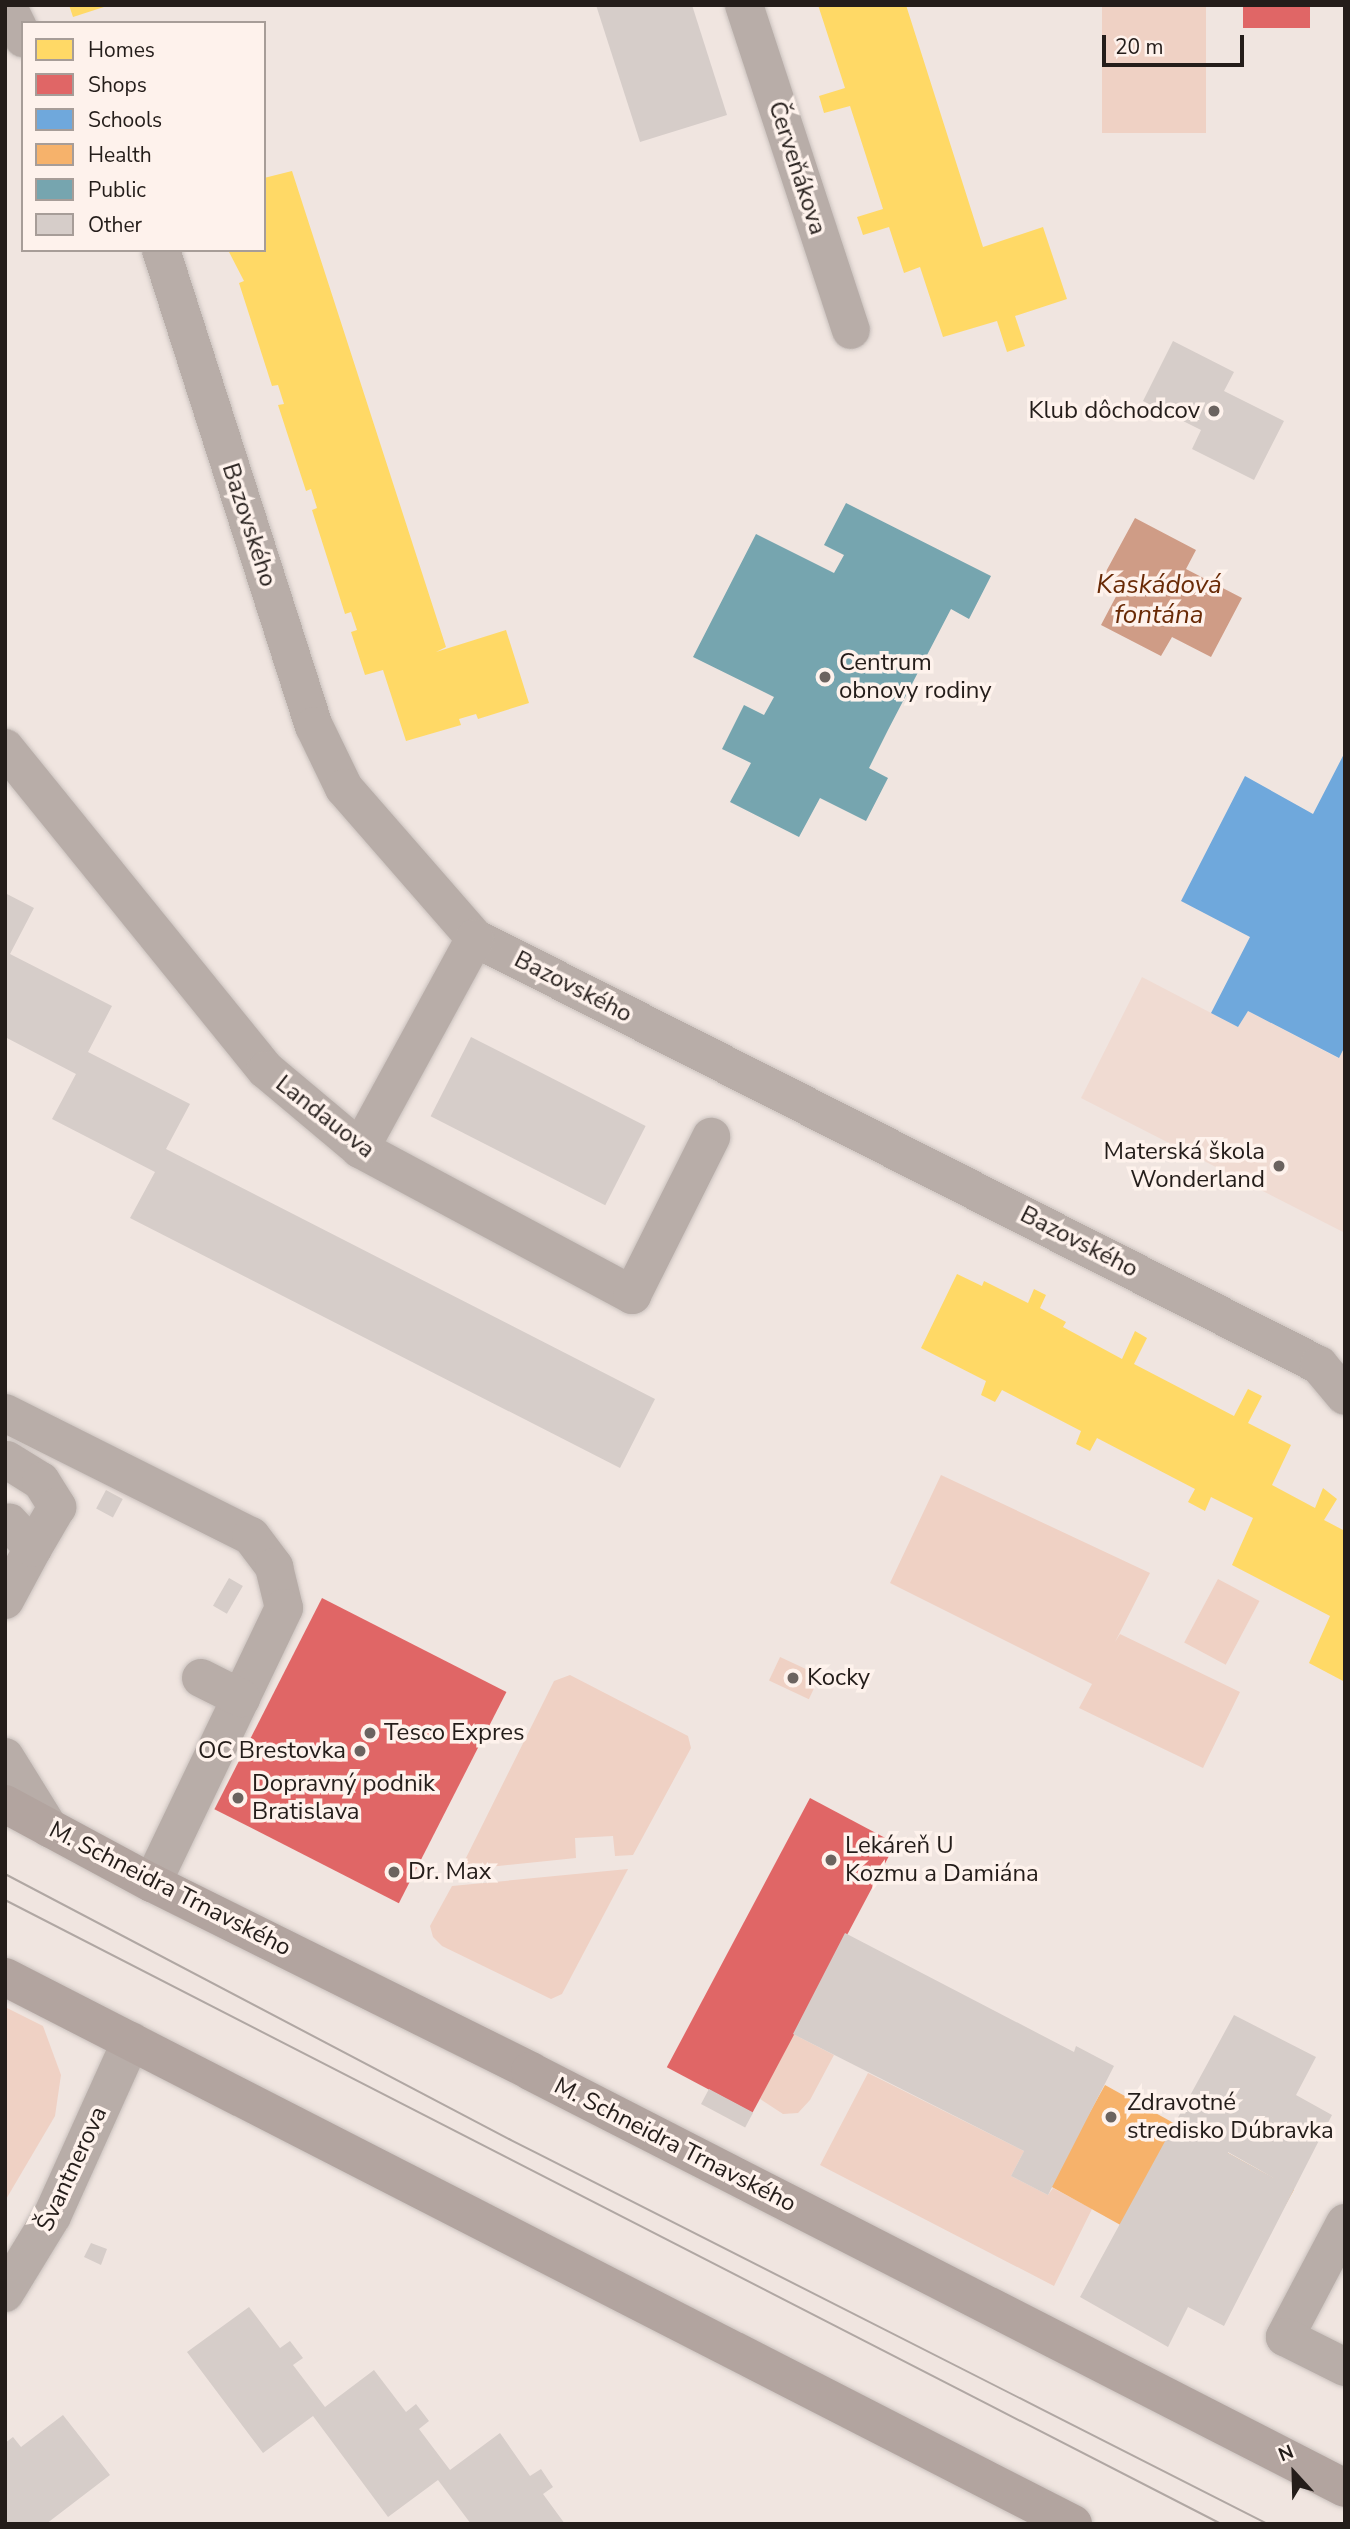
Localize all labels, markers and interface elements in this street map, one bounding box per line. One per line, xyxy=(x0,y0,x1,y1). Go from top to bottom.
legend xyxy=(21,21,266,252)
scale bar xyxy=(1105,21,1247,65)
text: 20 m xyxy=(1115,33,1164,61)
text: Homes xyxy=(88,36,155,64)
text: Shops xyxy=(88,71,147,99)
street label: Červeňákova xyxy=(762,98,832,238)
text: Schools xyxy=(88,106,162,134)
text: Health xyxy=(88,141,152,169)
text: Public xyxy=(88,176,146,204)
text: Other xyxy=(88,211,142,239)
place label: Klub dôchodcov xyxy=(1028,397,1200,425)
marker: Klub dôchodcov xyxy=(1206,403,1222,419)
street label: Bazovského xyxy=(216,460,282,590)
water label: Kaskádová fontána xyxy=(1096,569,1222,630)
place label: Centrum obnovy rodiny xyxy=(839,649,992,705)
marker: Centrum obnovy rodiny xyxy=(817,669,833,685)
street label: Bazovského xyxy=(509,945,637,1029)
street label: Landauova xyxy=(270,1069,380,1165)
place label: Materská škola Wonderland xyxy=(1104,1138,1265,1194)
marker: Materská škola Wonderland xyxy=(1271,1158,1287,1174)
street label: Bazovského xyxy=(1015,1200,1143,1284)
place label: Kocky xyxy=(807,1664,870,1692)
marker: Kocky xyxy=(785,1670,801,1686)
place label: Tesco Expres xyxy=(384,1719,525,1747)
marker: Tesco Expres xyxy=(362,1725,378,1741)
place label: OC Brestovka xyxy=(198,1737,346,1765)
marker: OC Brestovka xyxy=(352,1743,368,1759)
place label: Dopravný podnik Bratislava xyxy=(252,1770,435,1826)
marker: Dopravný podnik Bratislava xyxy=(230,1790,246,1806)
street label: M. Schneidra Trnavského xyxy=(44,1815,296,1963)
place label: Lekáreň U Kozmu a Damiána xyxy=(845,1832,1039,1888)
marker: Lekáreň U Kozmu a Damiána xyxy=(823,1852,839,1868)
place label: Dr. Max xyxy=(408,1858,491,1886)
marker: Dr. Max xyxy=(386,1864,402,1880)
street label: M. Schneidra Trnavského xyxy=(549,2071,801,2219)
place label: Zdravotné stredisko Dúbravka xyxy=(1127,2089,1334,2145)
street label: Švantnerova xyxy=(31,2102,113,2236)
marker: Zdravotné stredisko Dúbravka xyxy=(1101,2107,1121,2127)
north arrow xyxy=(1259,2438,1329,2508)
text: N xyxy=(1275,2439,1298,2468)

